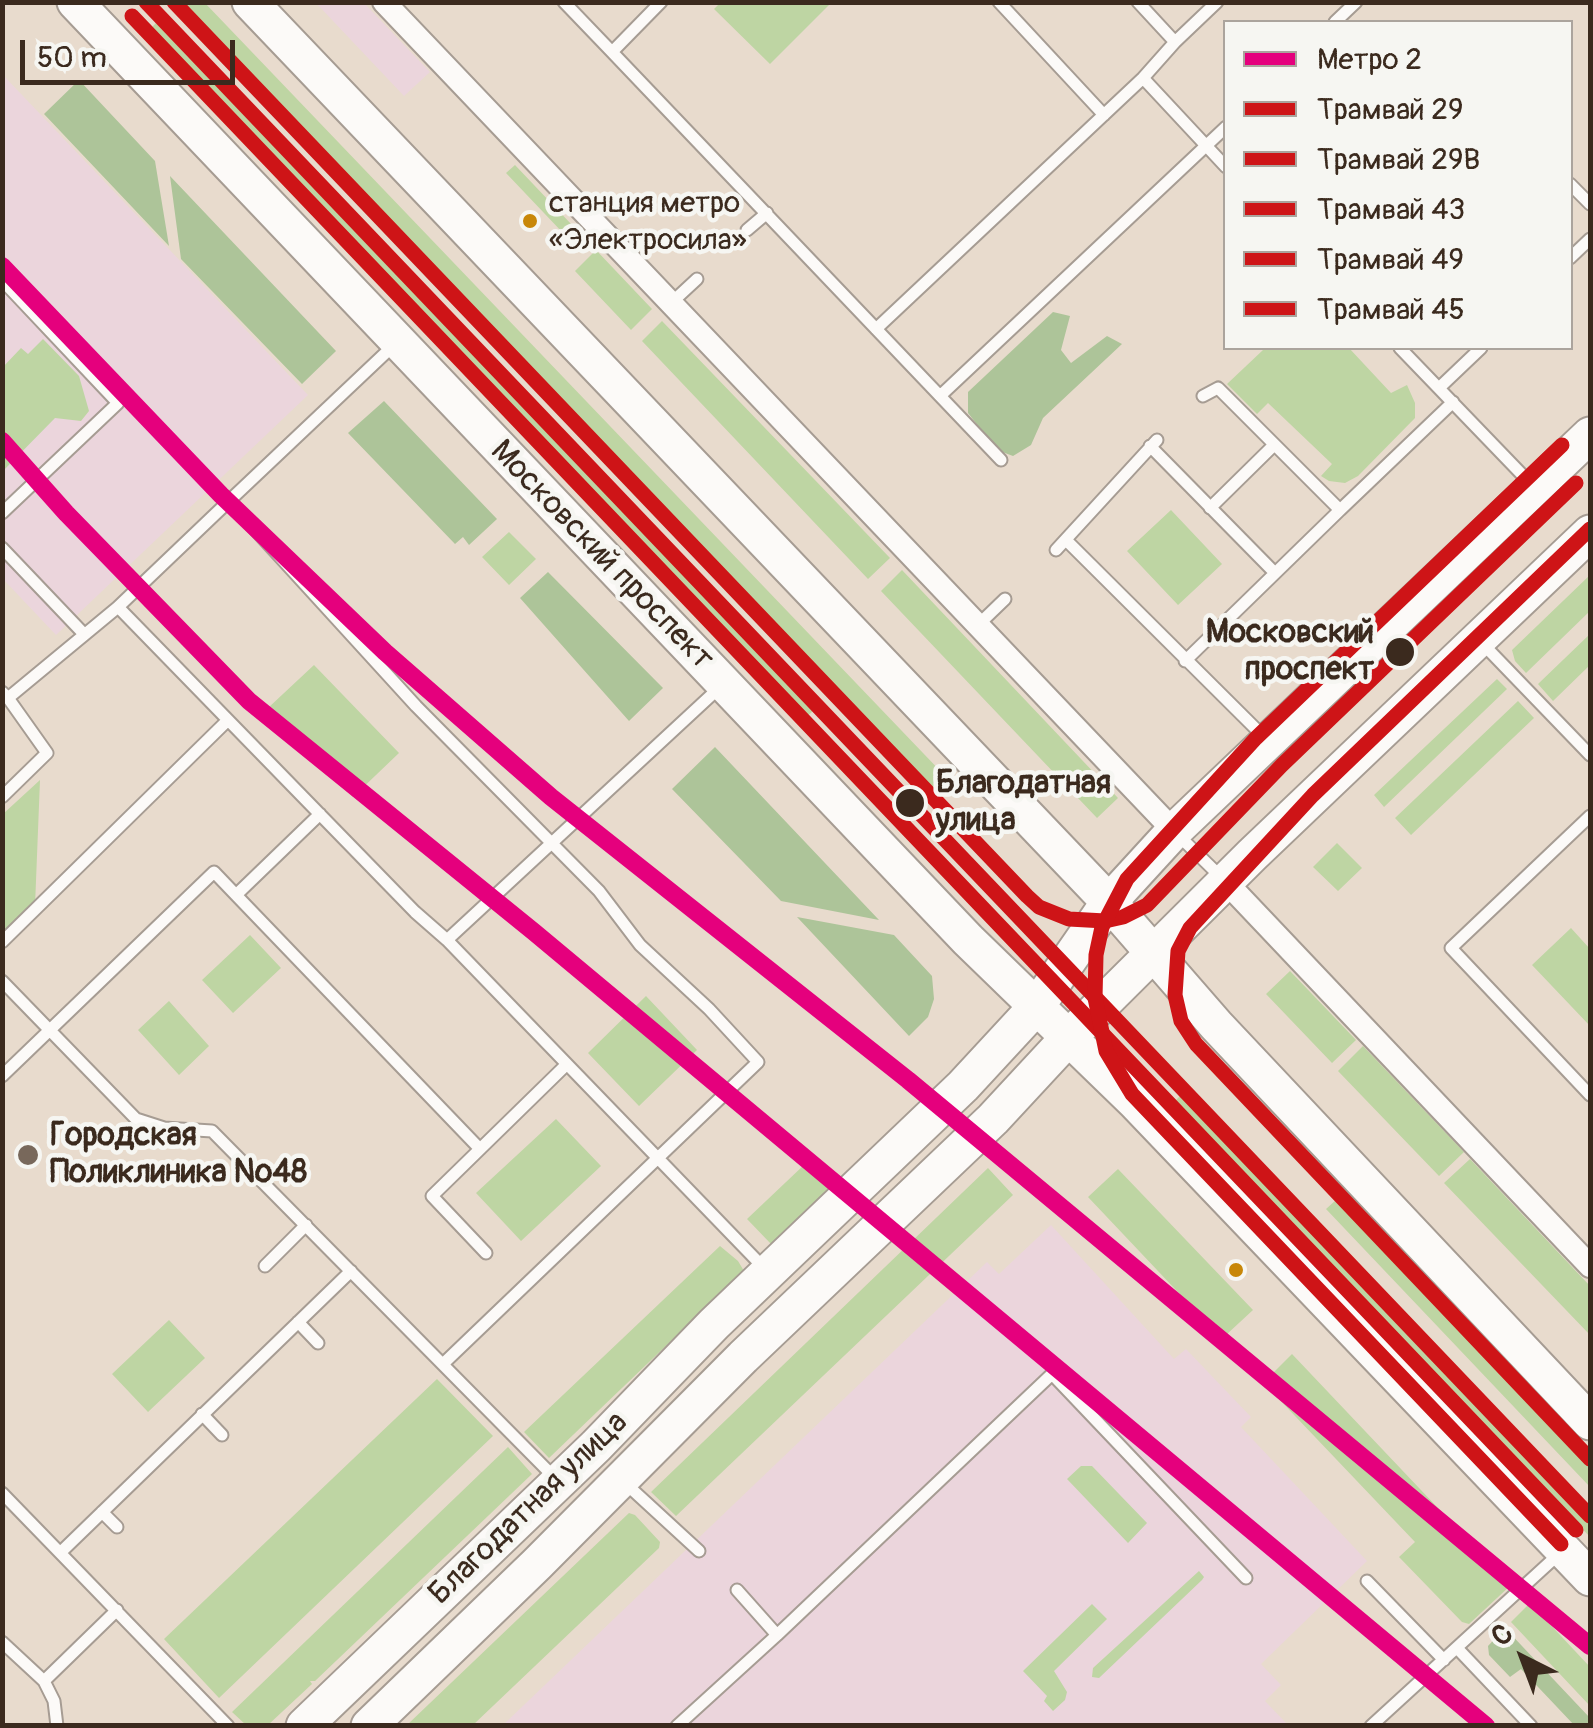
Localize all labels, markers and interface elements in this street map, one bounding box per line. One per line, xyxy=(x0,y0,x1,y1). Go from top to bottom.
scale bar xyxy=(25,20,240,82)
legend xyxy=(1223,20,1573,350)
text: 50 m xyxy=(37,39,107,76)
text: Метро 2 xyxy=(1317,41,1422,78)
text: Трамвай 29 xyxy=(1317,91,1463,128)
text: Трамвай 29В xyxy=(1317,141,1480,178)
place label: станция метро «Электросила» xyxy=(549,186,747,256)
text: Трамвай 43 xyxy=(1317,191,1465,228)
marker: станция метро «Электросила» xyxy=(520,211,540,231)
text: Трамвай 49 xyxy=(1317,241,1464,278)
text: Трамвай 45 xyxy=(1317,291,1465,328)
street label: Московский проспект xyxy=(481,433,721,679)
place label: Московский проспект xyxy=(1206,615,1374,690)
marker: Московский проспект xyxy=(1383,635,1417,669)
place label: Благодатная улица xyxy=(936,766,1111,841)
marker: Благодатная улица xyxy=(893,786,927,820)
place label: Городская Поликлиника №48 xyxy=(50,1118,307,1193)
marker: Городская Поликлиника №48 xyxy=(15,1142,41,1168)
unlabelled marker xyxy=(1226,1260,1246,1280)
street label: Благодатная улица xyxy=(422,1404,636,1614)
north arrow xyxy=(1473,1608,1573,1708)
text: С xyxy=(1484,1617,1521,1654)

